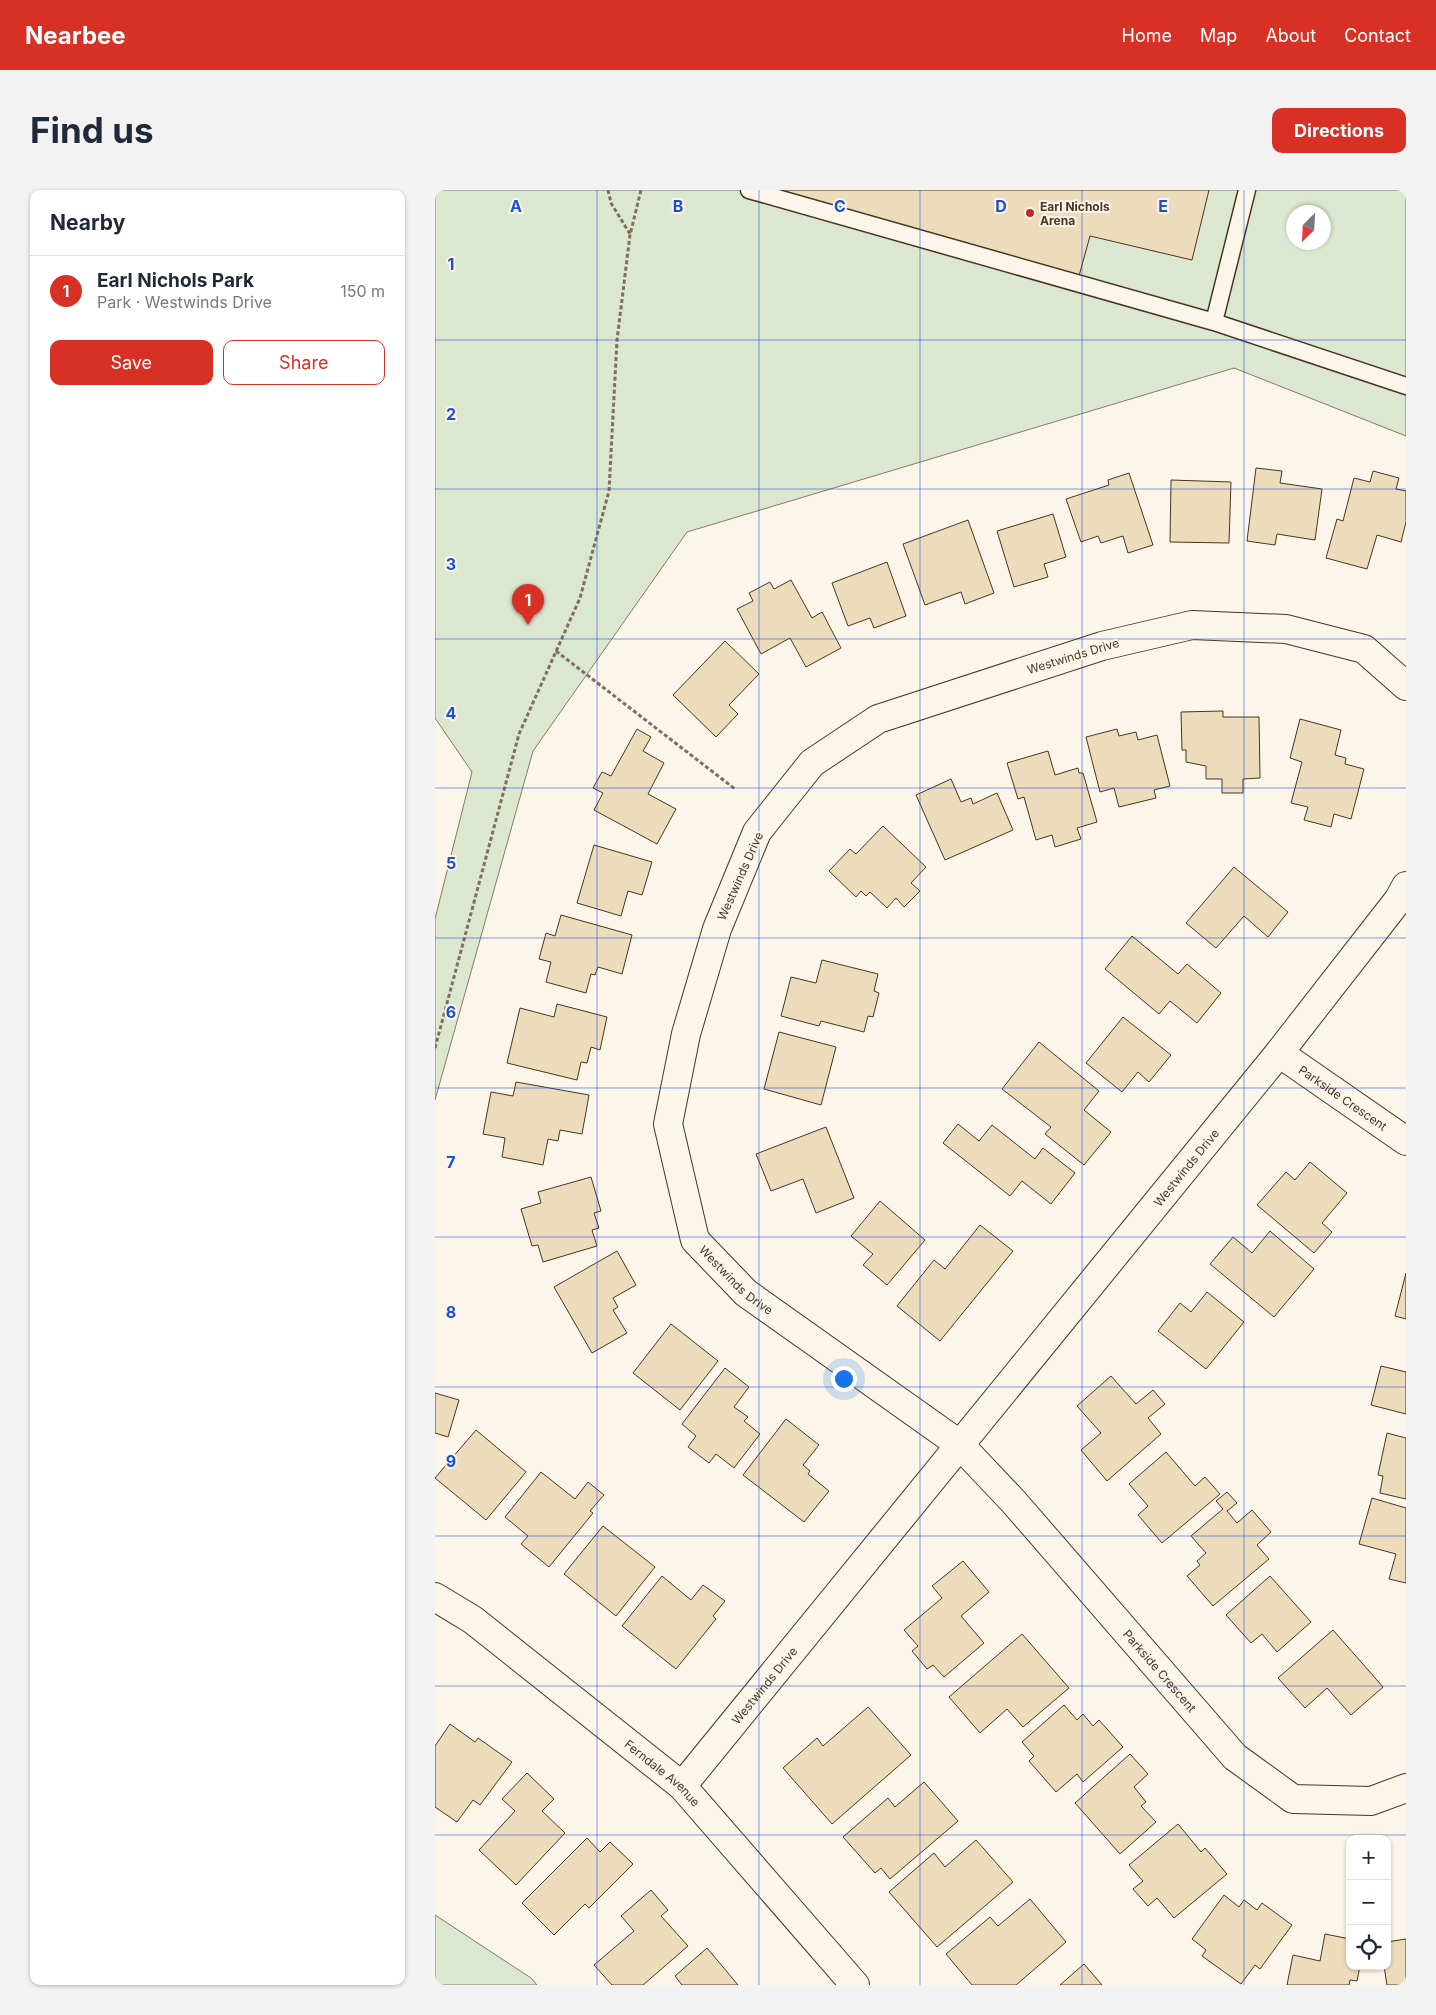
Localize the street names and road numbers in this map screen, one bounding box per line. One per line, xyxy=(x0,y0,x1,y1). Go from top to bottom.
street label: Westwinds Drive xyxy=(1025,635,1121,677)
street label: Westwinds Drive xyxy=(714,829,766,923)
street label: Parkside Crescent xyxy=(1296,1062,1390,1133)
street label: Westwinds Drive xyxy=(1150,1126,1222,1209)
street label: Westwinds Drive xyxy=(696,1242,776,1317)
street label: Parkside Crescent xyxy=(1120,1626,1200,1715)
street label: Westwinds Drive xyxy=(728,1643,800,1727)
street label: Ferndale Avenue xyxy=(622,1736,704,1809)

